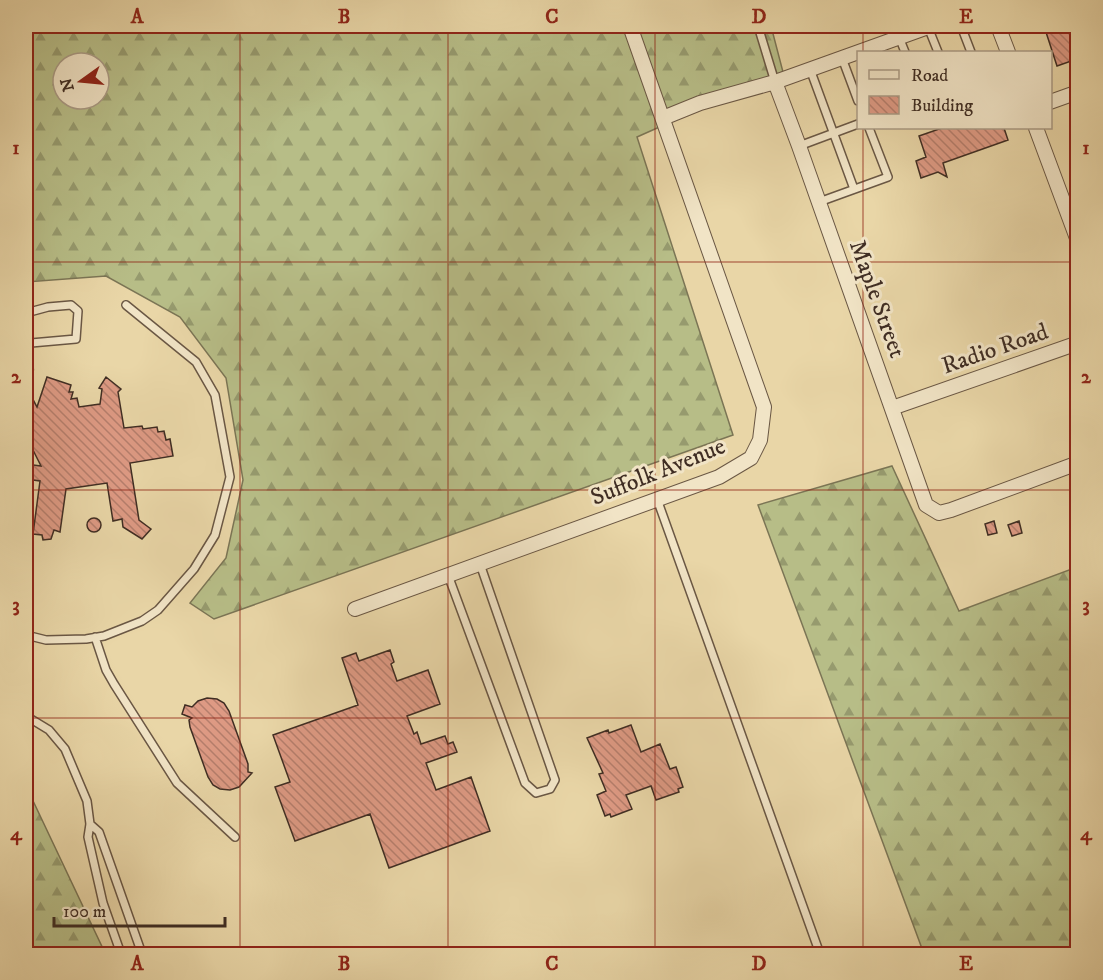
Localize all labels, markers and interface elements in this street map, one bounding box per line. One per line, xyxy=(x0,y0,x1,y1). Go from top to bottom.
text: A xyxy=(130,5,145,30)
text: B xyxy=(338,5,350,30)
text: C xyxy=(545,5,559,30)
text: D xyxy=(752,5,767,30)
text: E xyxy=(959,5,973,30)
north arrow xyxy=(51,51,111,111)
legend xyxy=(857,51,1052,129)
text: Road xyxy=(911,65,948,87)
text: N xyxy=(56,76,79,94)
text: Building xyxy=(911,95,973,117)
text: 1 xyxy=(12,136,20,161)
text: 1 xyxy=(1082,136,1090,161)
street label: Maple Street xyxy=(842,236,912,362)
street label: Radio Road xyxy=(938,317,1052,381)
text: 2 xyxy=(11,365,22,390)
text: 2 xyxy=(1081,365,1092,390)
street label: Suffolk Avenue xyxy=(586,431,730,513)
text: 3 xyxy=(12,593,20,618)
text: 3 xyxy=(1082,593,1090,618)
text: 4 xyxy=(10,822,23,847)
text: 4 xyxy=(1080,822,1093,847)
scale bar xyxy=(54,890,225,928)
text: 100 m xyxy=(63,901,106,923)
text: A xyxy=(130,952,145,977)
text: B xyxy=(338,952,350,977)
text: C xyxy=(545,952,559,977)
text: D xyxy=(752,952,767,977)
text: E xyxy=(959,952,973,977)

